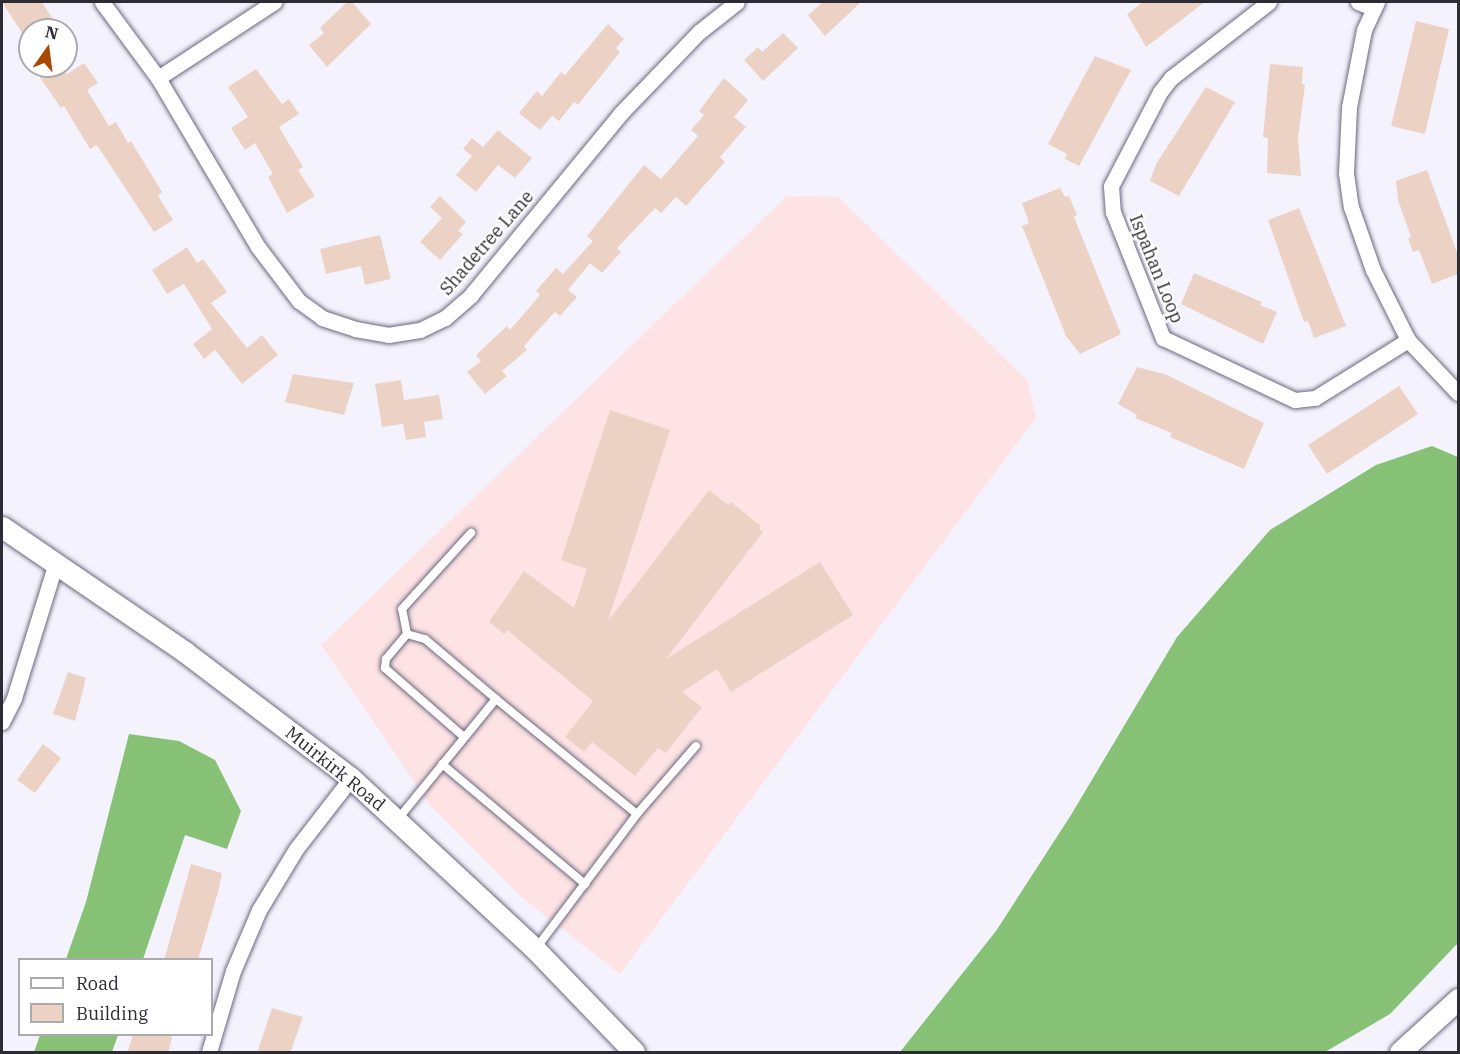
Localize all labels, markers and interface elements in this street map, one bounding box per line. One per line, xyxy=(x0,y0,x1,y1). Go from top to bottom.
north arrow xyxy=(18,18,78,78)
text: N xyxy=(43,21,60,44)
street label: Shadetree Lane xyxy=(436,186,538,300)
street label: Ispahan Loop xyxy=(1124,212,1188,326)
street label: Muirkirk Road xyxy=(281,722,389,816)
legend xyxy=(18,958,213,1036)
text: Road xyxy=(76,972,119,995)
text: Building xyxy=(76,1002,148,1025)

